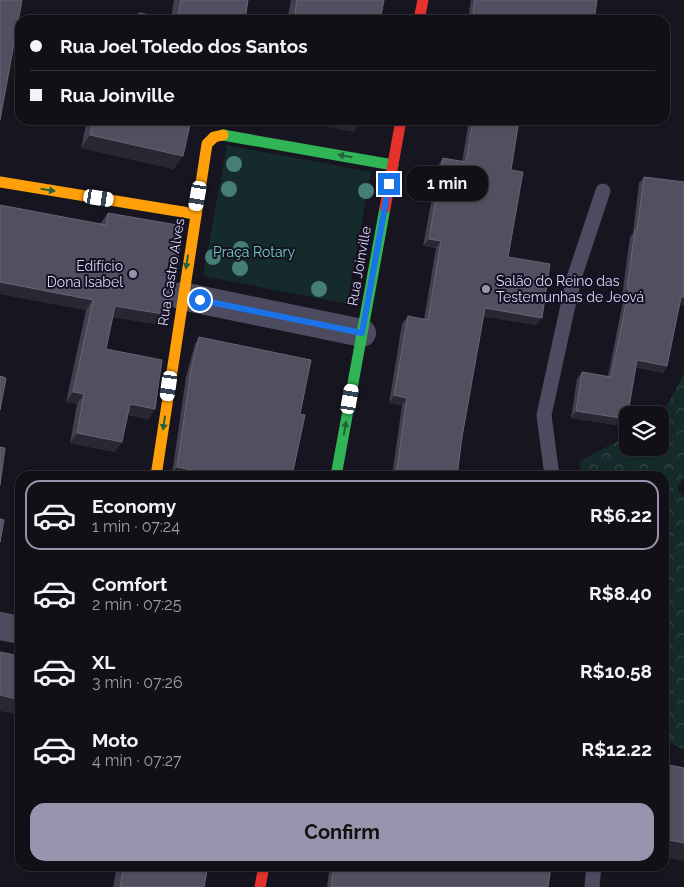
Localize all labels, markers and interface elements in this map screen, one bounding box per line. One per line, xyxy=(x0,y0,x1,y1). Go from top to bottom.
text: Rua Joel Toledo dos Santos xyxy=(60,35,308,57)
text: Rua Joinville xyxy=(60,84,175,106)
one-way arrow xyxy=(336,152,352,160)
callout: 1 min xyxy=(406,166,489,202)
route end xyxy=(378,173,400,195)
text: 1 min xyxy=(427,174,467,193)
car xyxy=(188,180,207,212)
one-way arrow xyxy=(41,186,57,194)
car xyxy=(83,188,114,208)
street label: Rua Castro Alves xyxy=(155,217,187,327)
street label: Rua Joinville xyxy=(344,225,374,307)
park label: Praça Rotary xyxy=(213,244,295,260)
one-way arrow xyxy=(183,255,191,271)
place label: Edifício Dona Isabel xyxy=(47,258,123,290)
marker: Edifício Dona Isabel xyxy=(127,268,139,280)
place label: Salão do Reino das Testemunhas de Jeová xyxy=(496,273,644,305)
marker: Salão do Reino das Testemunhas de Jeová xyxy=(480,283,492,295)
route start xyxy=(189,289,211,311)
car xyxy=(159,370,178,402)
car xyxy=(340,383,359,415)
map controls xyxy=(619,406,669,456)
button: layers xyxy=(619,406,669,456)
one-way arrow xyxy=(159,415,167,431)
one-way arrow xyxy=(341,420,349,436)
icon: car xyxy=(32,493,77,538)
text: Economy xyxy=(92,495,176,517)
text: R$6.22 xyxy=(590,504,652,526)
text: 1 min · 07:24 xyxy=(92,517,180,536)
icon: car xyxy=(32,571,77,616)
text: Comfort xyxy=(92,573,167,595)
text: R$8.40 xyxy=(589,582,652,604)
text: 2 min · 07:25 xyxy=(92,595,181,614)
icon: car xyxy=(32,649,77,694)
text: XL xyxy=(92,651,115,673)
text: R$10.58 xyxy=(580,660,652,682)
text: 3 min · 07:26 xyxy=(92,673,183,692)
icon: car xyxy=(32,727,77,772)
text: Moto xyxy=(92,729,138,751)
text: R$12.22 xyxy=(582,738,652,760)
text: 4 min · 07:27 xyxy=(92,751,182,770)
button: Confirm xyxy=(30,803,654,861)

